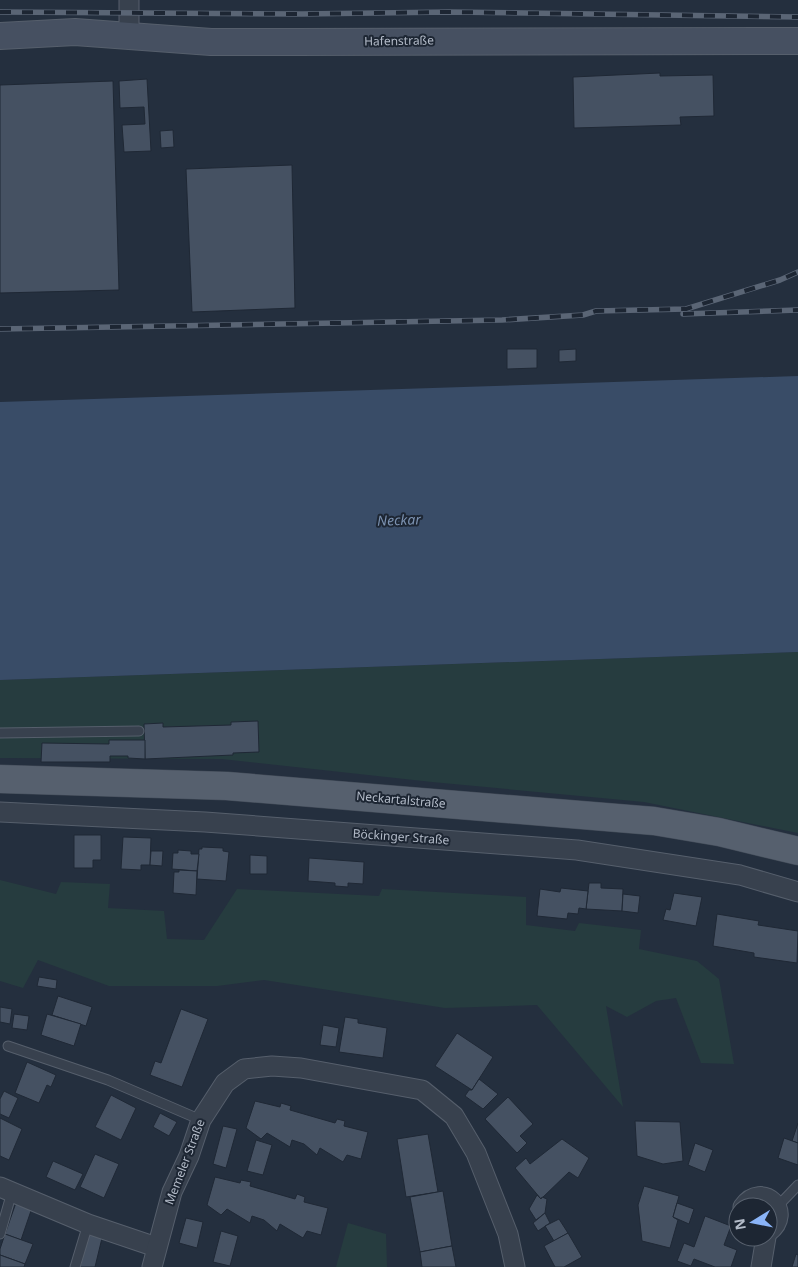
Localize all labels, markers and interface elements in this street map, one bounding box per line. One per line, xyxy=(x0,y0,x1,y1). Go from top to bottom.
street label: Hafenstraße xyxy=(364,31,434,50)
water label: Neckar xyxy=(377,509,422,530)
street label: Neckartalstraße xyxy=(356,787,447,812)
street label: Böckinger Straße xyxy=(352,825,450,848)
street label: Memeler Straße xyxy=(160,1116,209,1207)
north arrow xyxy=(728,1197,778,1247)
text: N xyxy=(729,1217,750,1232)

